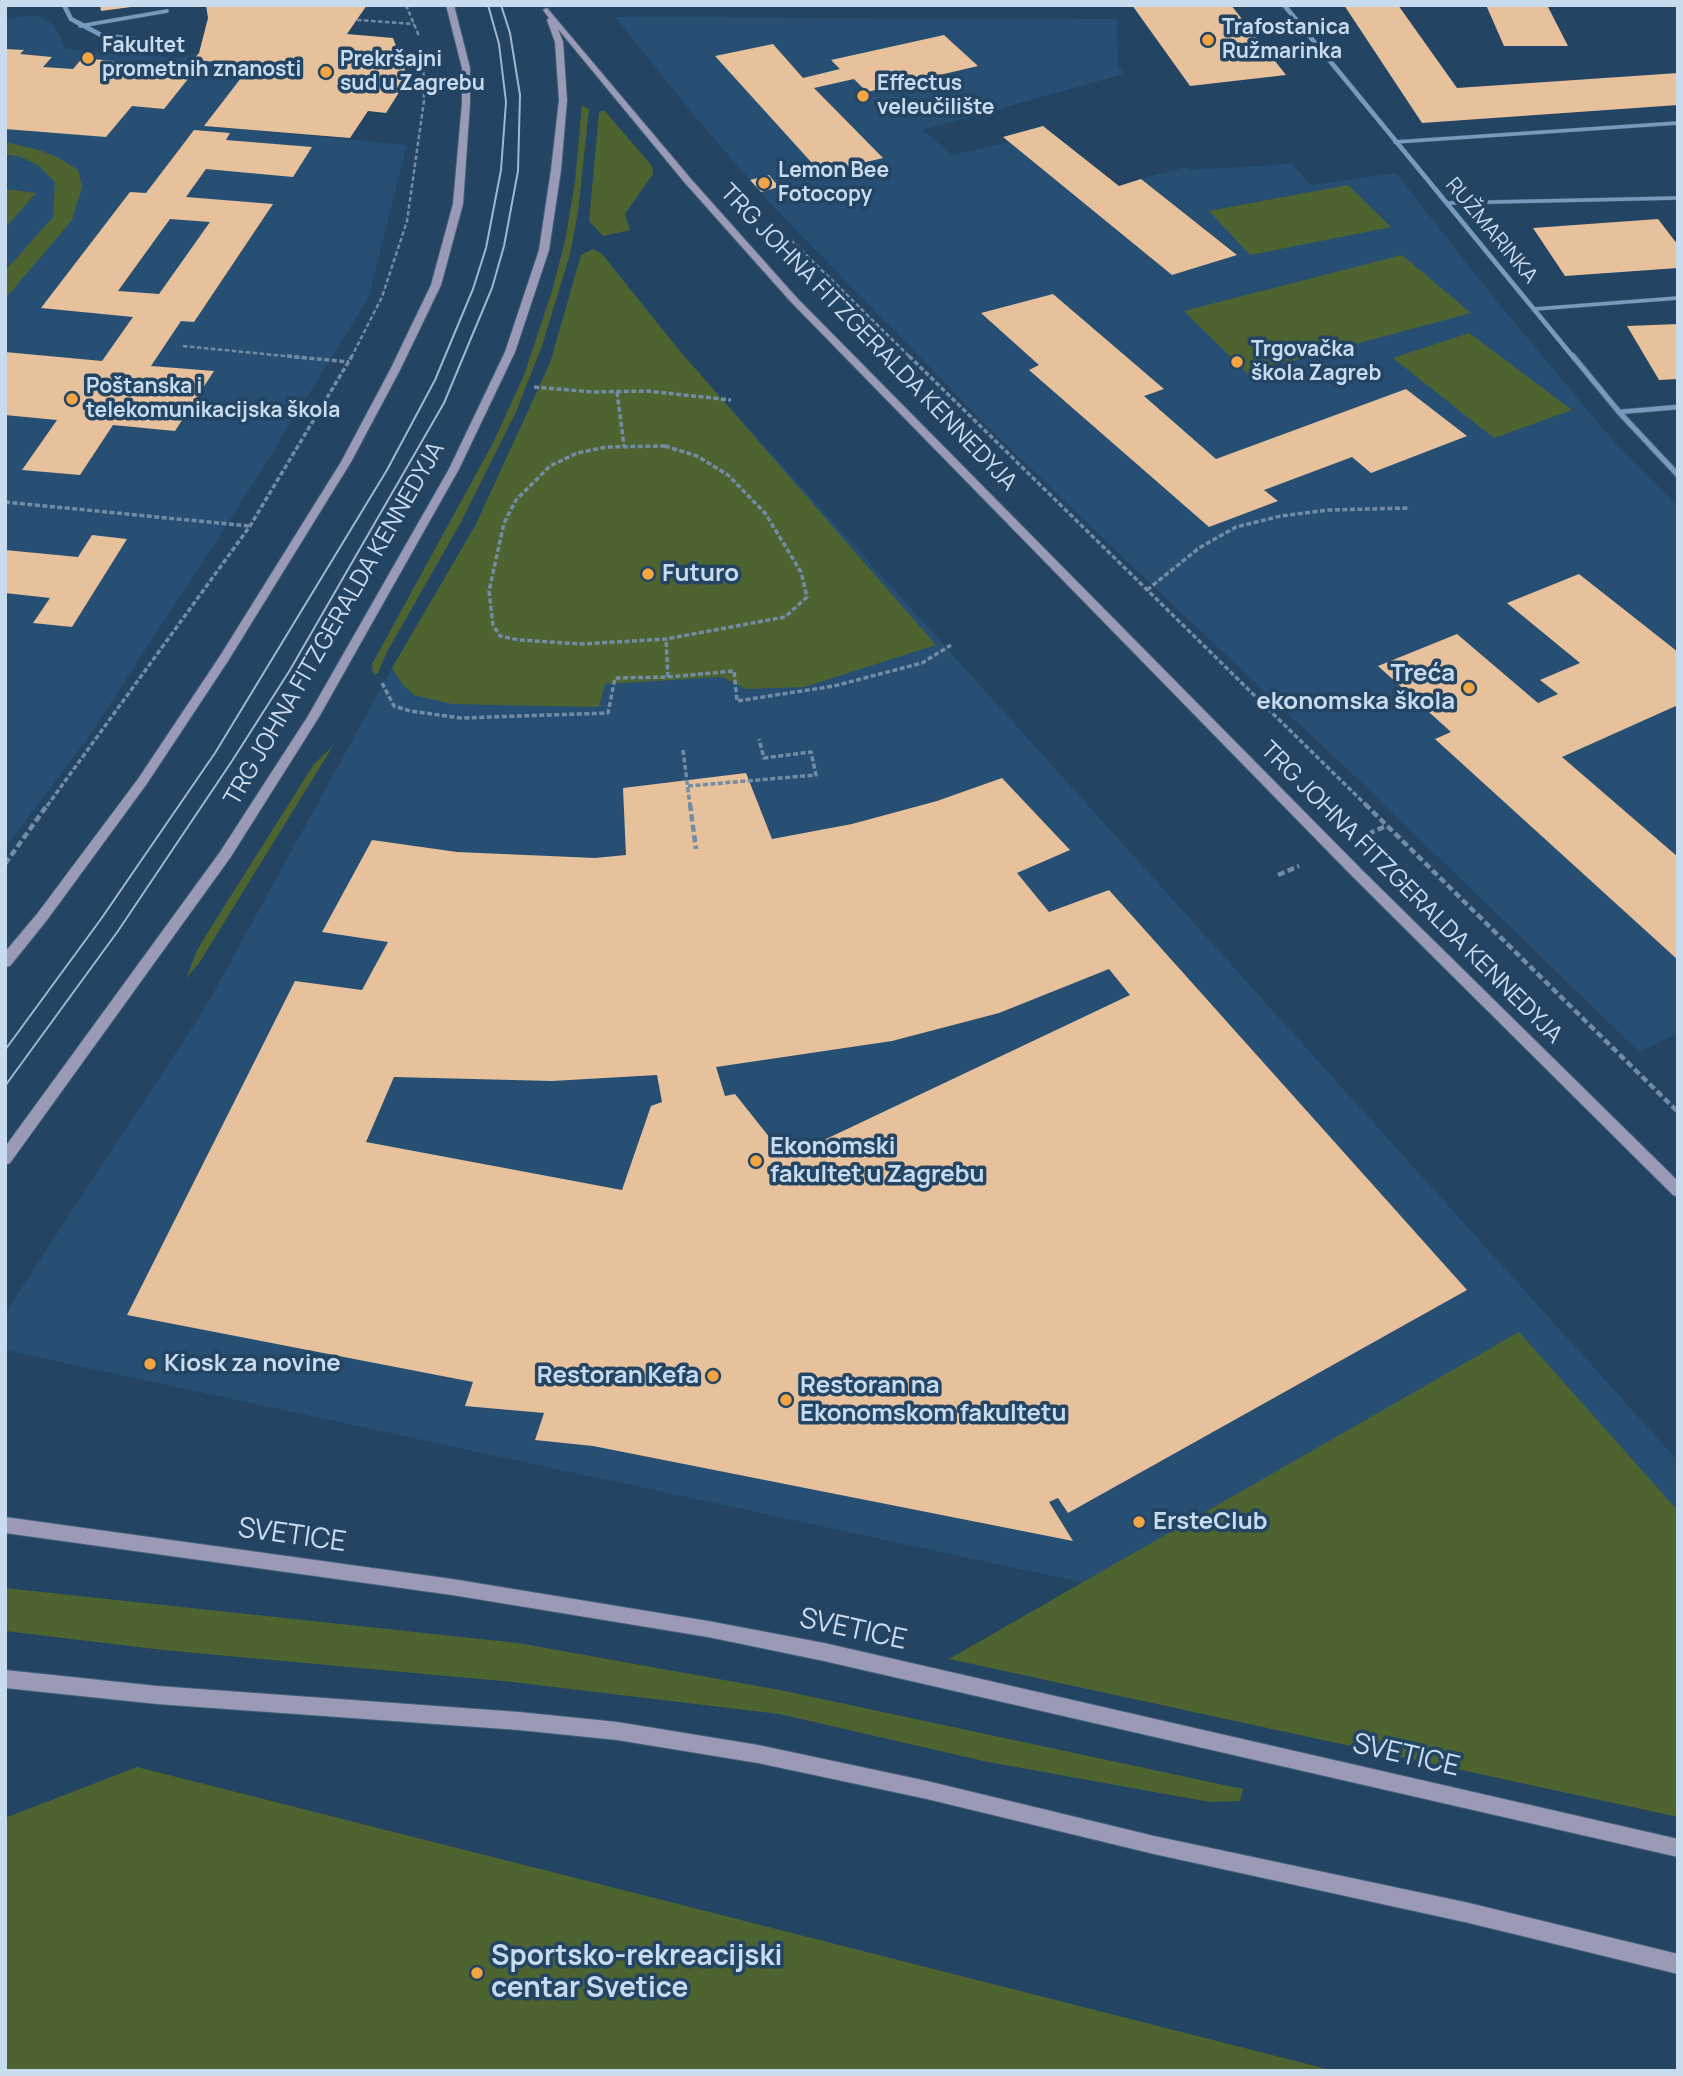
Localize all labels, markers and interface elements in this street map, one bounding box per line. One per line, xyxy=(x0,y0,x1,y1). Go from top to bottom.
place label: Trafostanica Ružmarinka xyxy=(1222,15,1350,65)
marker: Trafostanica Ružmarinka xyxy=(1200,32,1216,48)
place label: Fakultet prometnih znanosti xyxy=(102,33,301,83)
place label: Prekršajni sud u Zagrebu xyxy=(340,47,485,97)
marker: Fakultet prometnih znanosti xyxy=(80,50,96,66)
marker: Prekršajni sud u Zagrebu xyxy=(318,64,334,80)
place label: Effectus veleučilište xyxy=(877,71,994,121)
marker: Effectus veleučilište xyxy=(855,88,871,104)
place label: Lemon Bee Fotocopy xyxy=(778,158,889,208)
street label: RUŽMARINKA xyxy=(1440,173,1542,289)
marker: Lemon Bee Fotocopy xyxy=(756,175,772,191)
street label: TRG JOHNA FITZGERALDA KENNEDYJA xyxy=(713,179,1023,497)
place label: Trgovačka škola Zagreb xyxy=(1251,337,1381,387)
marker: Trgovačka škola Zagreb xyxy=(1229,354,1245,370)
place label: Poštanska i telekomunikacijska škola xyxy=(86,374,340,424)
marker: Poštanska i telekomunikacijska škola xyxy=(64,391,80,407)
street label: TRG JOHNA FITZGERALDA KENNEDYJA xyxy=(219,437,451,811)
place label: Futuro xyxy=(662,560,739,588)
marker: Futuro xyxy=(640,566,656,582)
place label: Treća ekonomska škola xyxy=(1256,660,1455,716)
marker: Treća ekonomska škola xyxy=(1461,680,1477,696)
street label: TRG JOHNA FITZGERALDA KENNEDYJA xyxy=(1254,736,1568,1050)
place label: Ekonomski fakultet u Zagrebu xyxy=(770,1133,984,1189)
marker: Ekonomski fakultet u Zagrebu xyxy=(748,1153,764,1169)
place label: Kiosk za novine xyxy=(164,1350,341,1378)
marker: Kiosk za novine xyxy=(142,1356,158,1372)
place label: Restoran Kefa xyxy=(537,1362,699,1390)
marker: Restoran Kefa xyxy=(705,1368,721,1384)
place label: Restoran na Ekonomskom fakultetu xyxy=(800,1372,1066,1428)
marker: Restoran na Ekonomskom fakultetu xyxy=(778,1392,794,1408)
place label: ErsteClub xyxy=(1153,1508,1268,1536)
street label: SVETICE xyxy=(236,1512,348,1560)
marker: ErsteClub xyxy=(1131,1514,1147,1530)
street label: SVETICE xyxy=(796,1602,910,1658)
street label: SVETICE xyxy=(1349,1727,1463,1785)
place label: Sportsko-rekreacijski centar Svetice xyxy=(491,1940,782,2006)
marker: Sportsko-rekreacijski centar Svetice xyxy=(469,1965,485,1981)

